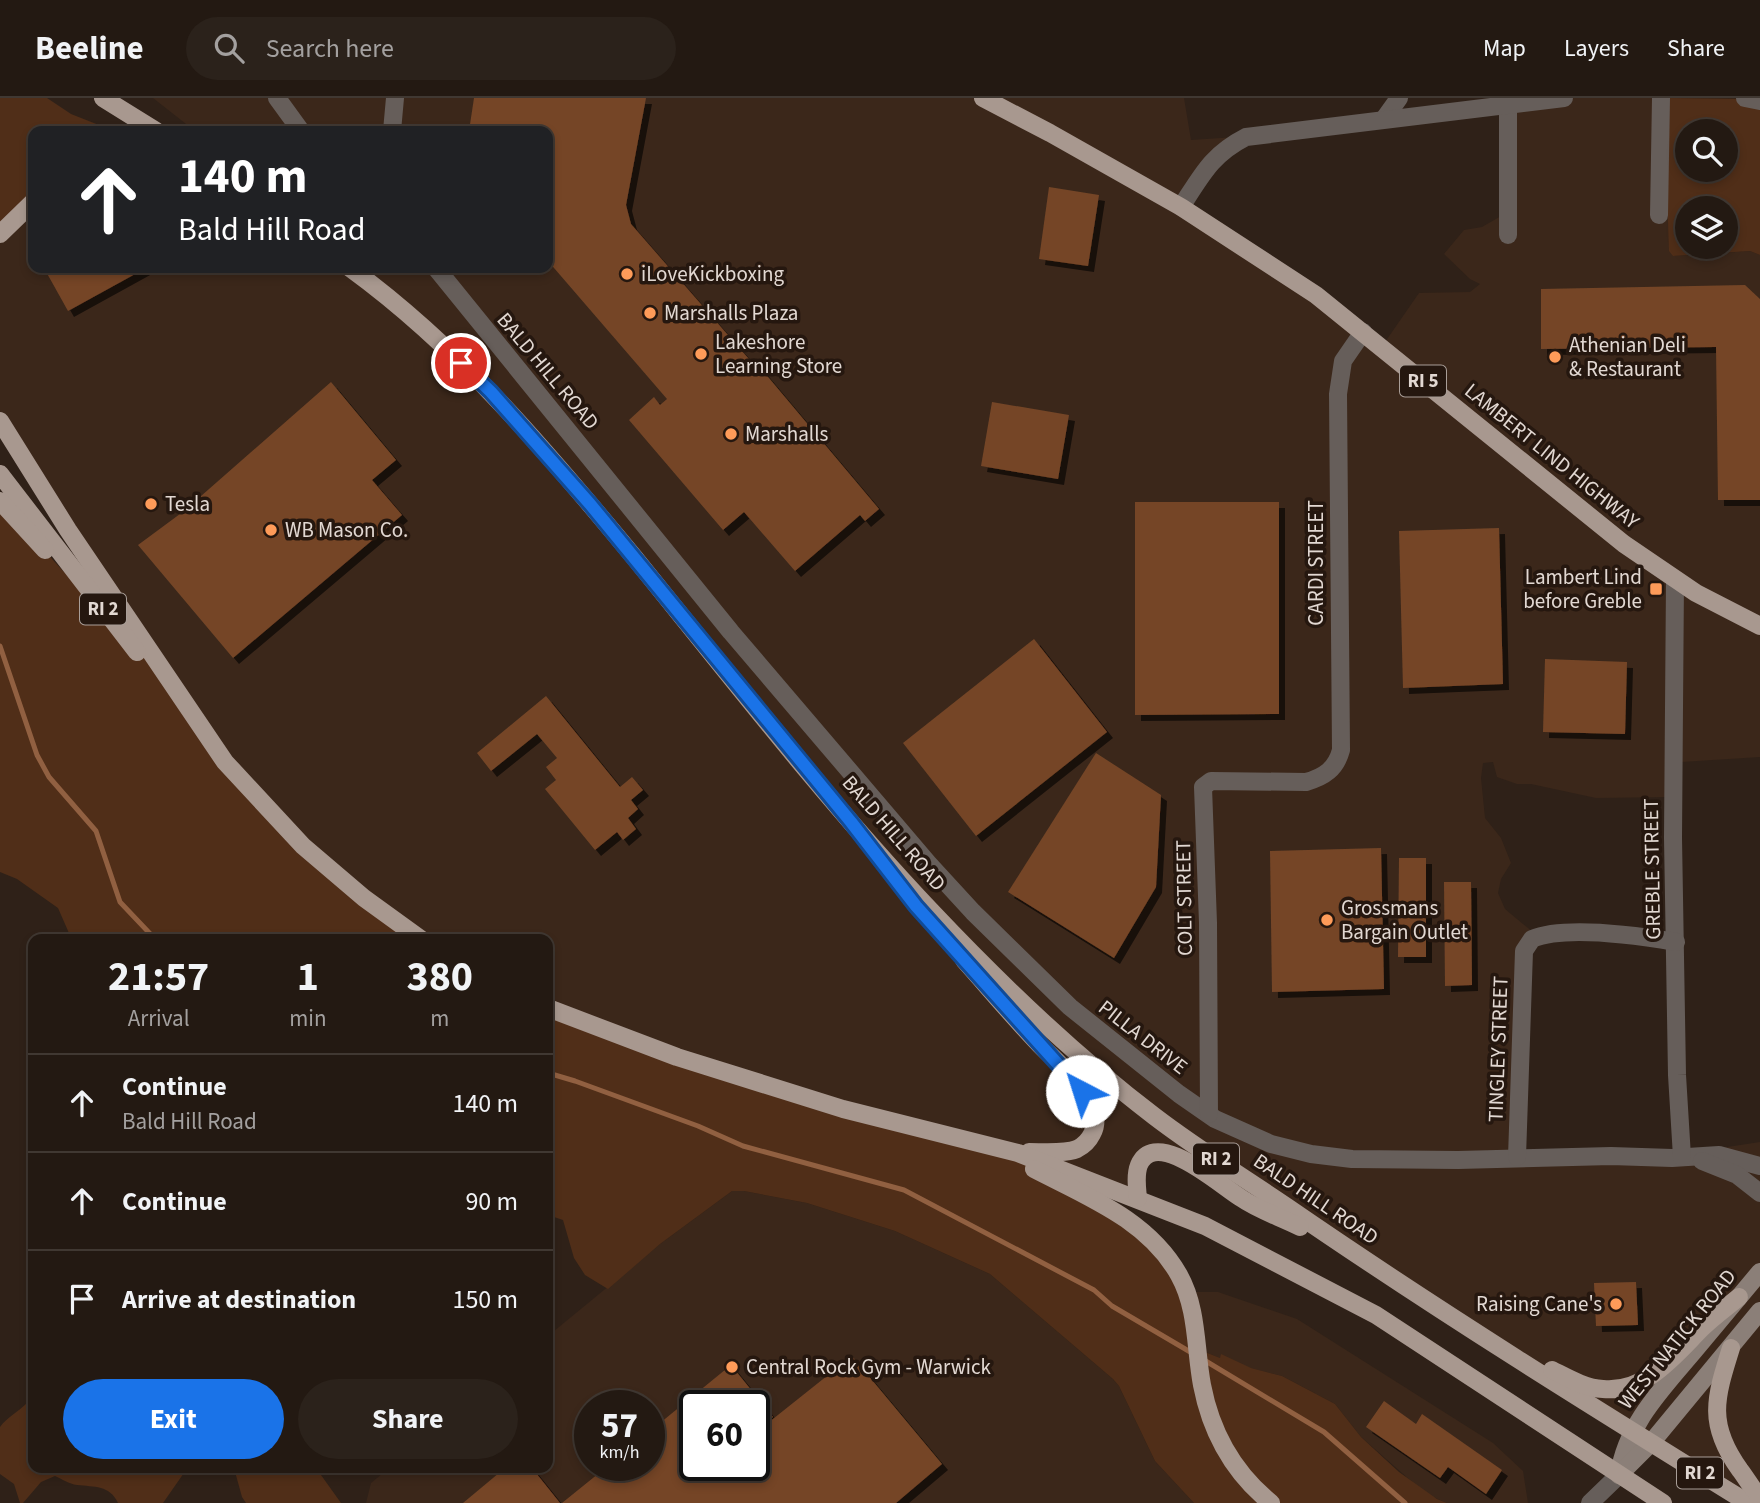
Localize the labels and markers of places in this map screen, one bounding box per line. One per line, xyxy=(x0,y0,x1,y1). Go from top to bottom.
place label: iLoveKickboxing xyxy=(641,259,785,289)
marker: iLoveKickboxing xyxy=(619,266,635,282)
place label: Marshalls Plaza xyxy=(664,298,798,328)
marker: Marshalls Plaza xyxy=(642,305,658,321)
place label: Lakeshore Learning Store xyxy=(715,327,842,381)
place label: Athenian Deli & Restaurant xyxy=(1569,330,1686,384)
pin xyxy=(431,333,491,393)
marker: Lakeshore Learning Store xyxy=(693,346,709,362)
marker: Athenian Deli & Restaurant xyxy=(1547,349,1563,365)
place label: Marshalls xyxy=(745,419,829,449)
marker: Marshalls xyxy=(723,426,739,442)
place label: Tesla xyxy=(165,489,210,519)
marker: Tesla xyxy=(143,496,159,512)
place label: WB Mason Co. xyxy=(285,515,408,545)
marker: WB Mason Co. xyxy=(263,522,279,538)
place label: Lambert Lind before Greble xyxy=(1523,562,1642,616)
marker: Lambert Lind before Greble xyxy=(1648,581,1664,597)
place label: Grossmans Bargain Outlet xyxy=(1341,893,1468,947)
marker: Grossmans Bargain Outlet xyxy=(1319,912,1335,928)
place label: Raising Cane's xyxy=(1476,1289,1602,1319)
marker: Raising Cane's xyxy=(1608,1296,1624,1312)
place label: Central Rock Gym - Warwick xyxy=(746,1352,992,1382)
marker: Central Rock Gym - Warwick xyxy=(724,1359,740,1375)

